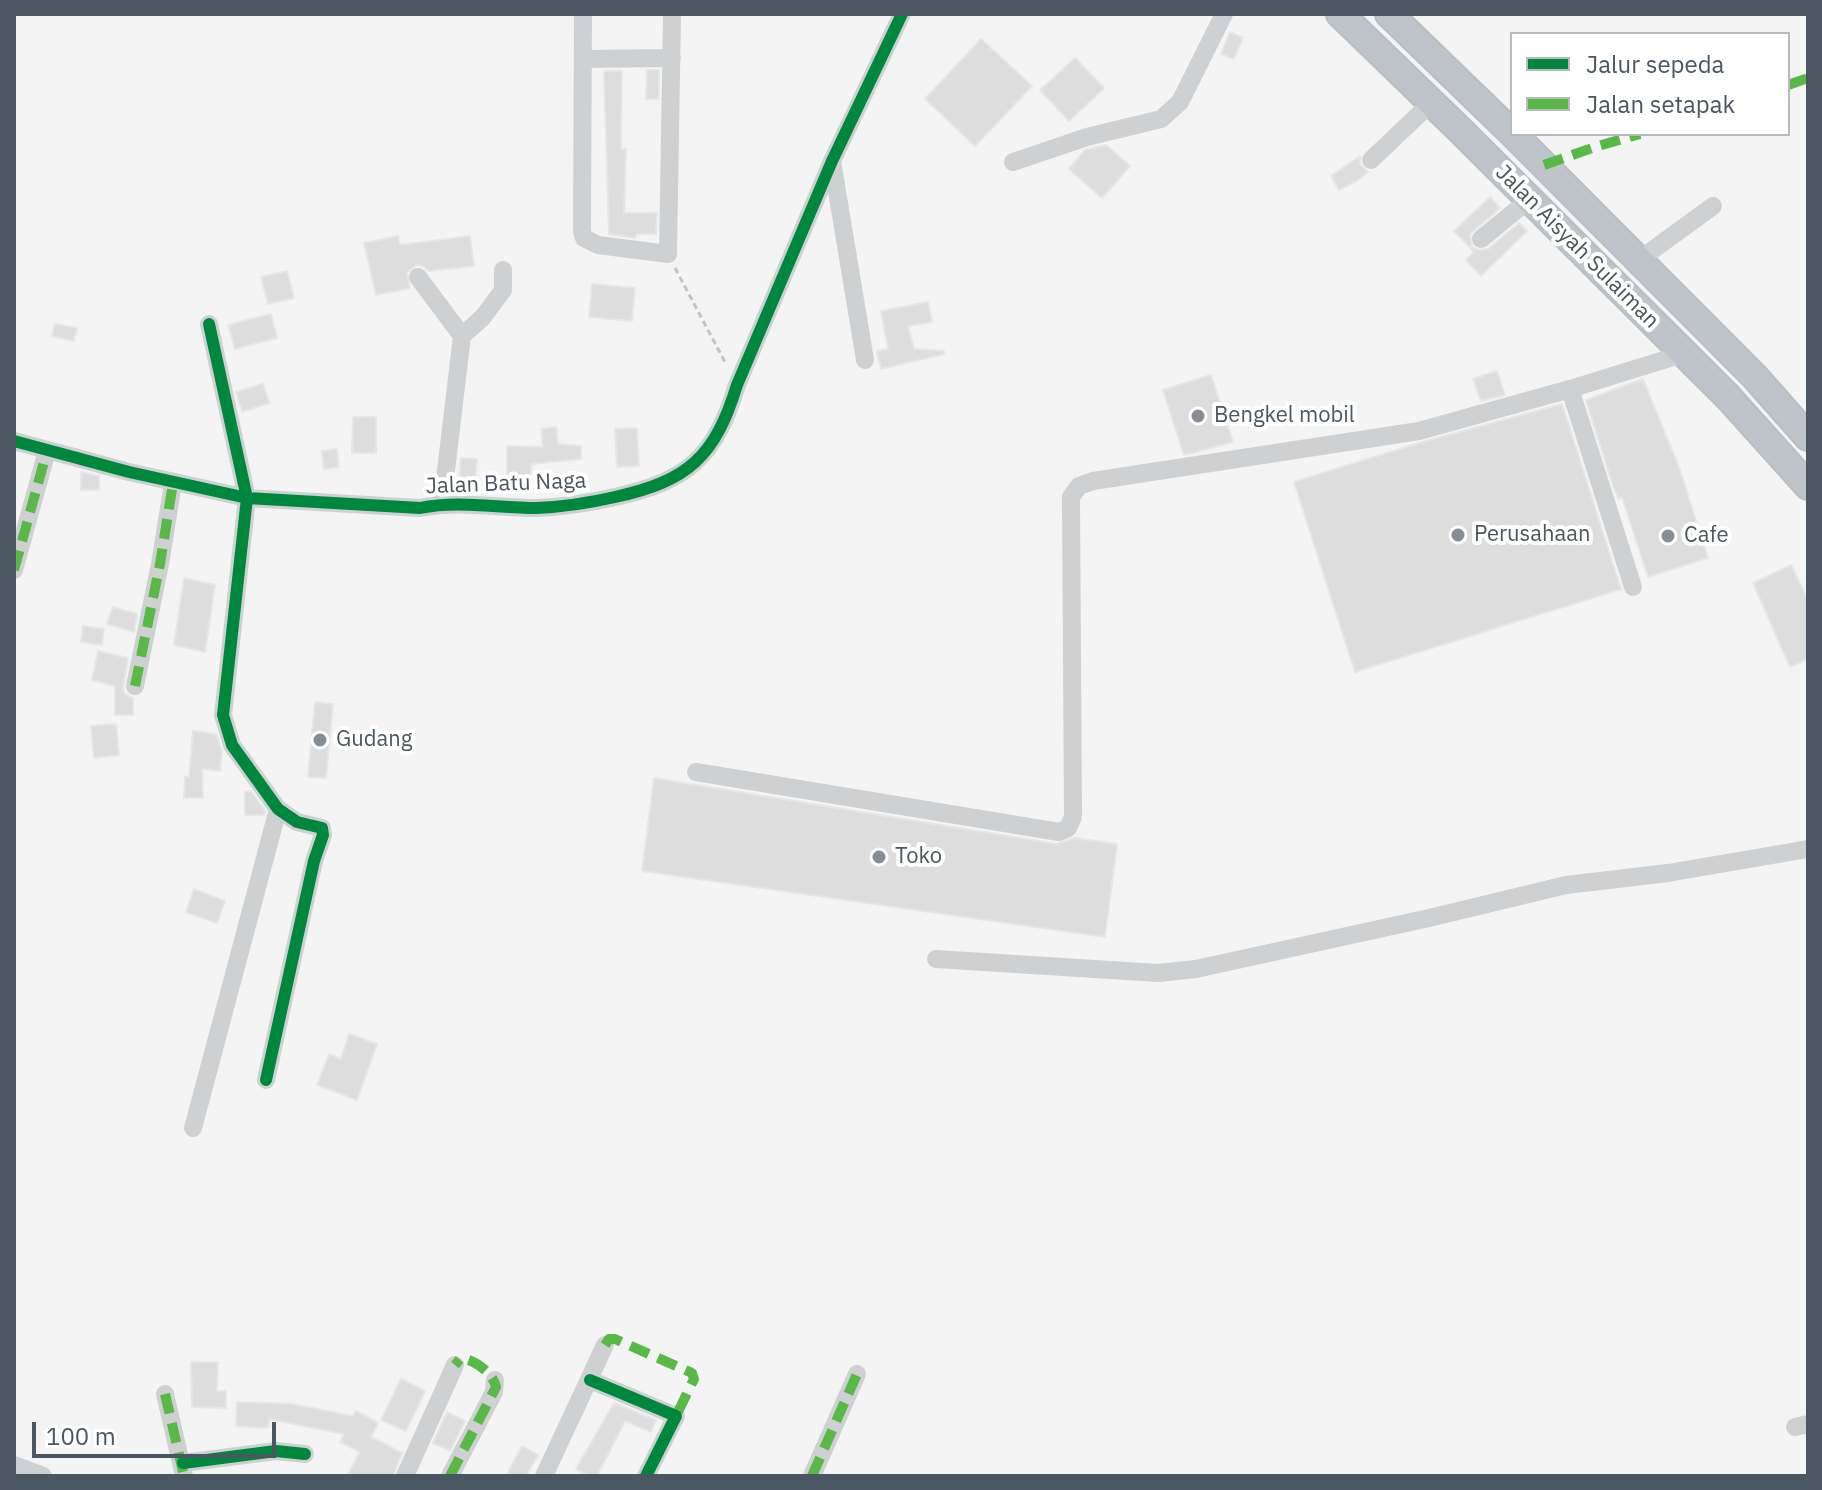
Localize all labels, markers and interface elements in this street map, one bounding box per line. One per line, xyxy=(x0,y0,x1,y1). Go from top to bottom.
legend xyxy=(1510,32,1790,136)
text: Jalur sepeda xyxy=(1586,48,1724,80)
text: Jalan setapak xyxy=(1586,88,1735,120)
street label: Jalan Aisyah Sulaiman xyxy=(1490,160,1664,334)
place label: Bengkel mobil xyxy=(1214,403,1355,429)
marker: Bengkel mobil xyxy=(1189,407,1207,425)
street label: Jalan Batu Naga xyxy=(425,468,587,500)
place label: Perusahaan xyxy=(1474,522,1590,548)
place label: Cafe xyxy=(1684,523,1729,549)
marker: Perusahaan xyxy=(1449,526,1467,544)
marker: Cafe xyxy=(1659,527,1677,545)
place label: Gudang xyxy=(336,727,412,753)
marker: Gudang xyxy=(311,731,329,749)
place label: Toko xyxy=(895,844,942,870)
marker: Toko xyxy=(870,848,888,866)
scale bar xyxy=(36,1406,280,1456)
text: 100 m xyxy=(46,1420,116,1452)

